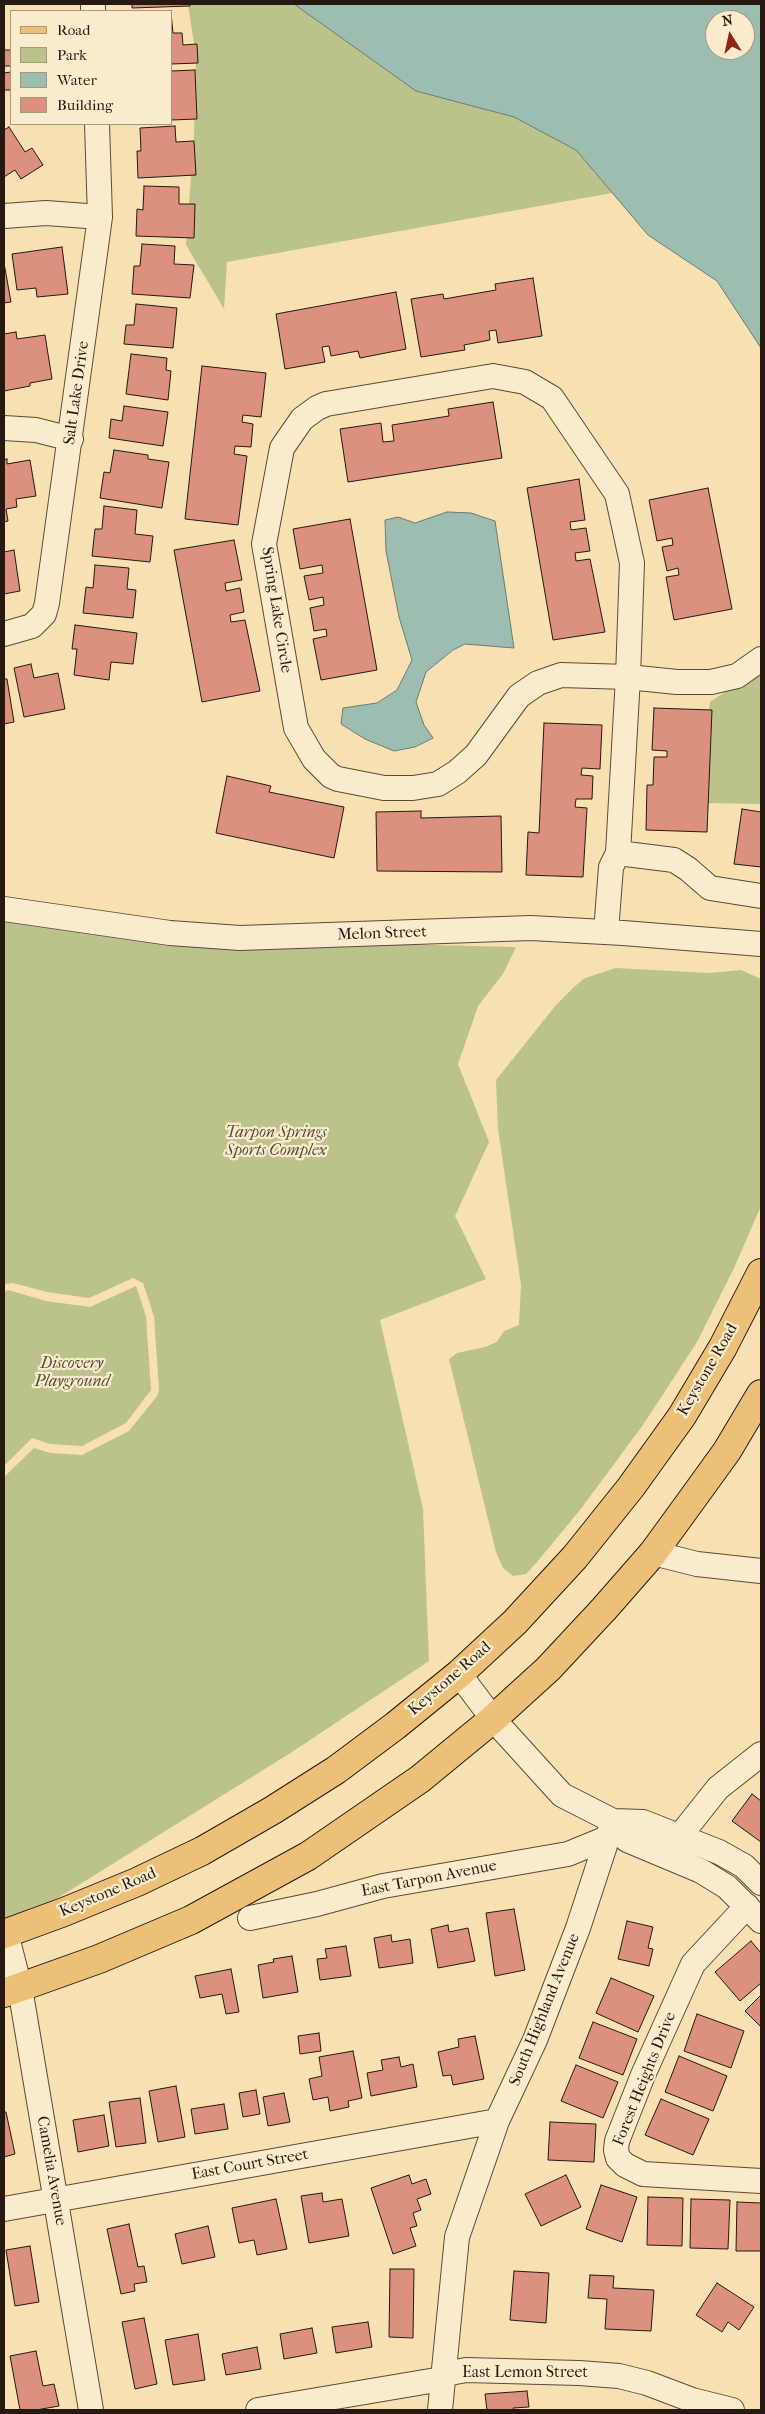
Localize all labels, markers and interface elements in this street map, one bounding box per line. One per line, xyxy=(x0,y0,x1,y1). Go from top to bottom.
legend xyxy=(10,10,172,125)
north arrow xyxy=(705,10,755,60)
text: N xyxy=(721,11,734,30)
text: Road xyxy=(57,21,90,39)
text: Park xyxy=(57,46,87,64)
text: Water xyxy=(57,71,97,89)
text: Building xyxy=(57,96,113,114)
street label: Salt Lake Drive xyxy=(60,340,94,446)
street label: Spring Lake Circle xyxy=(257,546,295,674)
street label: Melon Street xyxy=(337,923,427,945)
park label: Tarpon Springs Sports Complex xyxy=(225,1123,327,1161)
street label: Keystone Road xyxy=(674,1320,742,1420)
park label: Discovery Playground xyxy=(34,1354,110,1392)
street label: Keystone Road xyxy=(405,1638,495,1720)
street label: East Tarpon Avenue xyxy=(360,1856,498,1902)
street label: Keystone Road xyxy=(57,1864,159,1922)
street label: South Highland Avenue xyxy=(506,1931,584,2089)
street label: Forest Heights Drive xyxy=(609,2009,681,2149)
street label: Camelia Avenue xyxy=(32,2115,70,2227)
street label: East Court Street xyxy=(190,2145,310,2185)
street label: East Lemon Street xyxy=(462,2363,588,2383)

